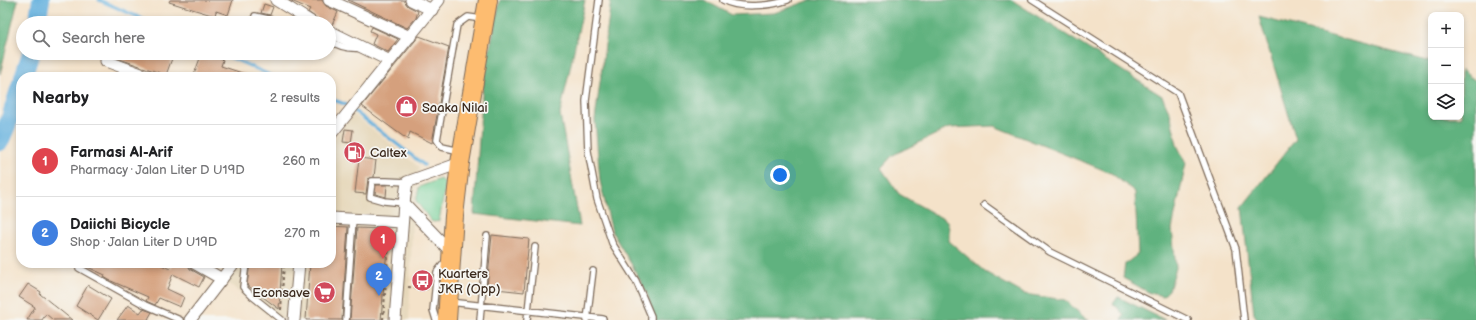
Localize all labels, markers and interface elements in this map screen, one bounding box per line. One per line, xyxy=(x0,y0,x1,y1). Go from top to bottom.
map controls xyxy=(1428,12,1464,120)
button: + xyxy=(1428,12,1464,48)
search box xyxy=(16,16,336,60)
icon: search xyxy=(30,27,52,49)
text: Search here xyxy=(62,29,145,48)
button: − xyxy=(1428,48,1464,84)
button: layers xyxy=(1428,84,1464,120)
text: Nearby xyxy=(32,88,89,108)
text: 2 results xyxy=(270,90,320,106)
shop icon: Saaka Nilai xyxy=(393,94,419,120)
place label: Saaka Nilai xyxy=(422,100,488,116)
fuel station icon: Caltex xyxy=(341,139,367,165)
text: Farmasi Al-Arif xyxy=(70,143,173,162)
place label: Caltex xyxy=(370,145,407,161)
text: 1 xyxy=(42,153,48,169)
text: 260 m xyxy=(282,153,320,169)
text: Pharmacy · Jalan Liter D U19D xyxy=(70,162,245,178)
your location xyxy=(770,165,790,185)
text: Daiichi Bicycle xyxy=(70,215,170,234)
text: 2 xyxy=(41,225,49,241)
text: 270 m xyxy=(284,225,320,241)
pin: 1 xyxy=(370,226,396,259)
text: Shop · Jalan Liter D U19D xyxy=(70,234,217,250)
pin: 2 xyxy=(366,263,392,296)
place label: Kuarters JKR (Opp) xyxy=(438,266,501,297)
bus stop icon: Kuarters JKR (Opp) xyxy=(409,267,435,293)
supermarket icon: Econsave xyxy=(312,279,338,305)
place label: Econsave xyxy=(252,285,310,301)

